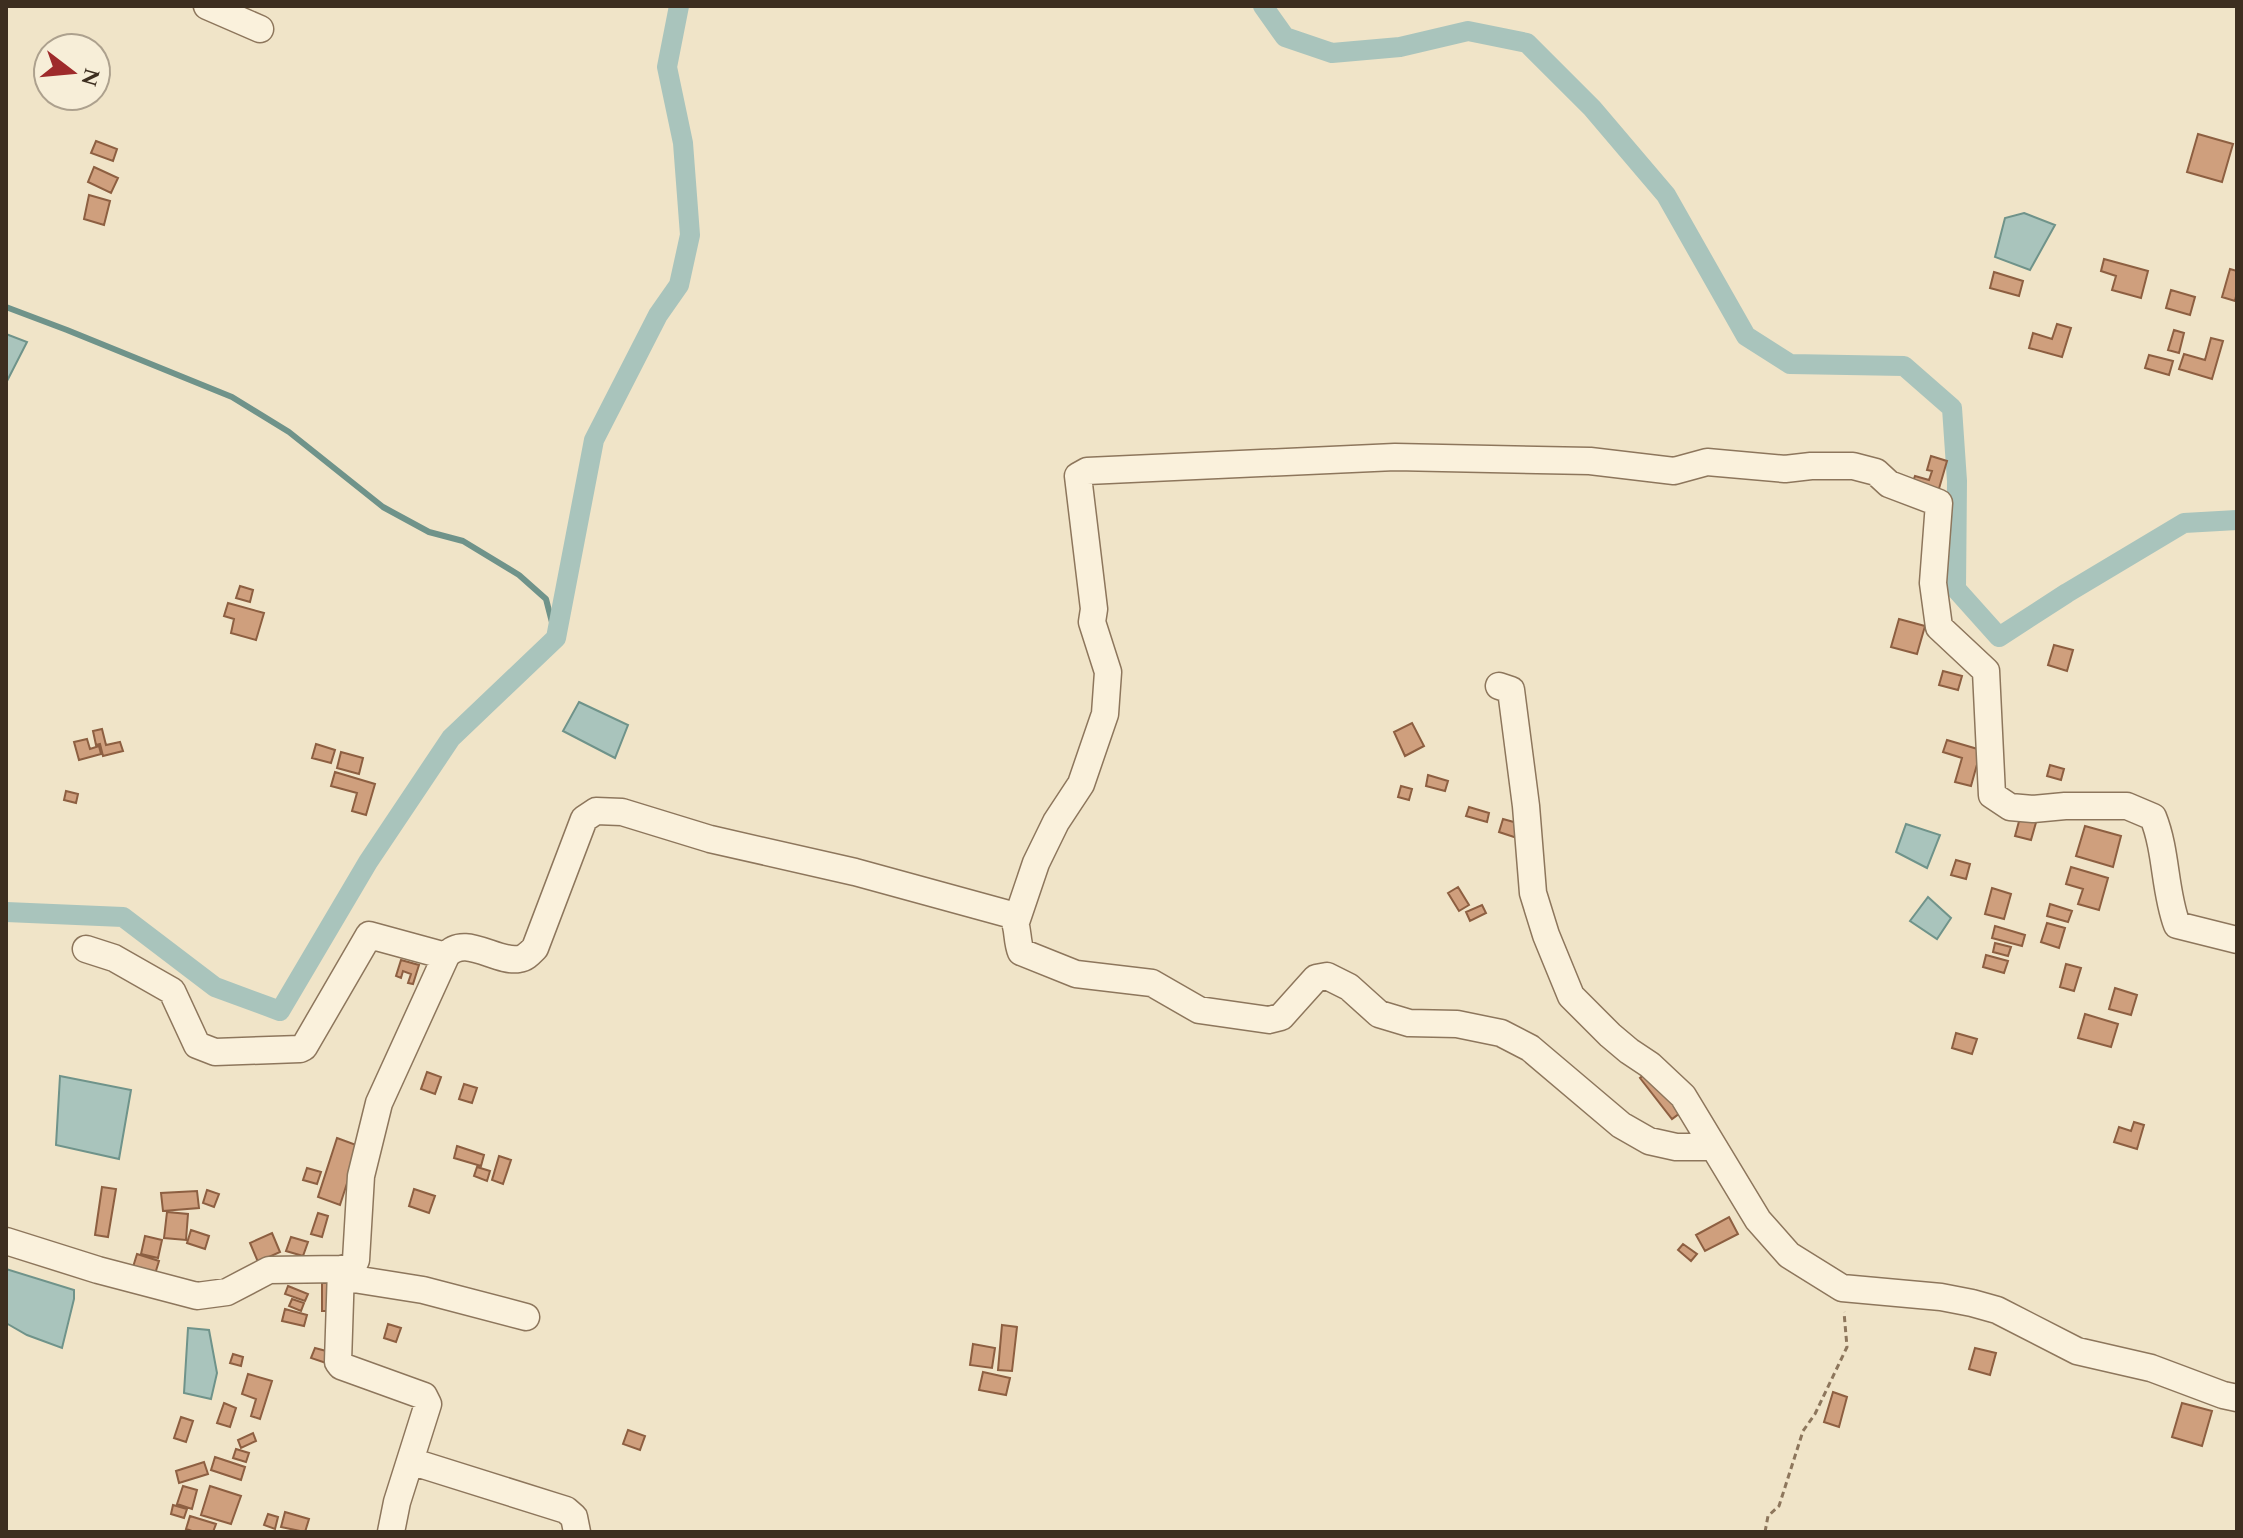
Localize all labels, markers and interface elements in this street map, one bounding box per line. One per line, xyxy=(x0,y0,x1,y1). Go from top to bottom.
north arrow xyxy=(32,32,112,112)
text: N xyxy=(71,64,108,90)

